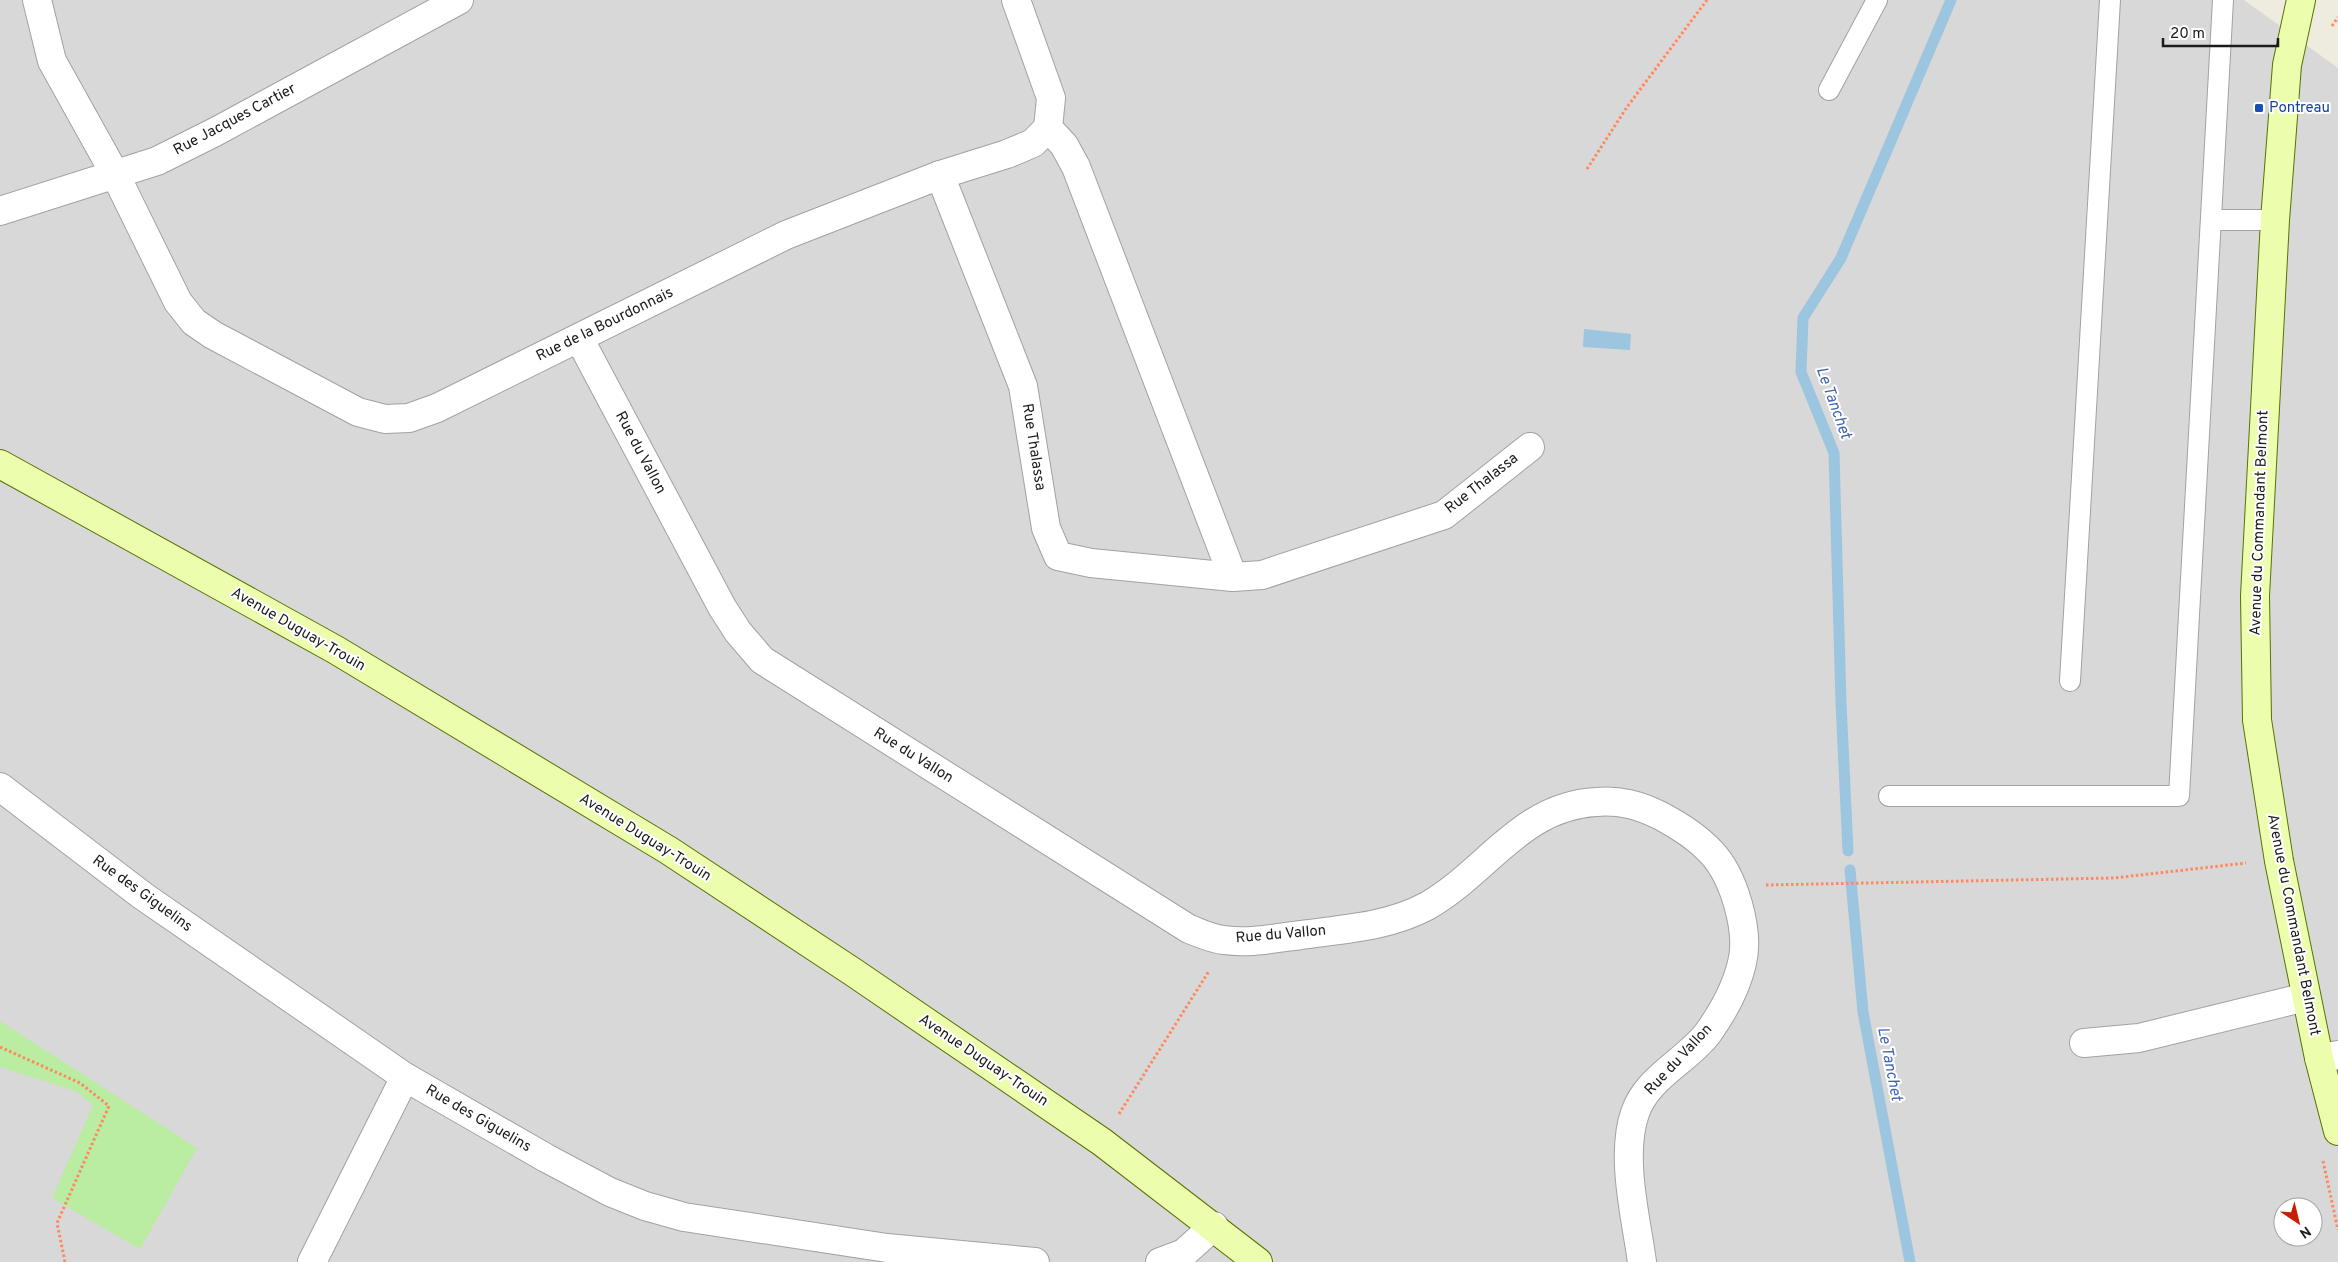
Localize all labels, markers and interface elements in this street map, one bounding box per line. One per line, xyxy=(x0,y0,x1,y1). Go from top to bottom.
scale bar xyxy=(2163,15,2278,47)
text: 20 m xyxy=(2170,25,2205,44)
street label: Rue Jacques Cartier xyxy=(170,80,300,160)
place label: Pontreau xyxy=(2269,99,2330,118)
marker: Pontreau xyxy=(2253,102,2265,114)
street label: Rue de la Bourdonnais xyxy=(533,284,677,366)
water label: Le Tanchet xyxy=(1811,364,1856,443)
street label: Rue Thalassa xyxy=(1017,402,1049,492)
street label: Rue du Vallon xyxy=(610,408,670,498)
street label: Avenue du Commandant Belmont xyxy=(2247,410,2273,636)
street label: Rue Thalassa xyxy=(1442,449,1522,519)
street label: Avenue Duguay-Trouin xyxy=(227,584,369,676)
street label: Rue du Vallon xyxy=(869,724,957,788)
street label: Avenue Duguay-Trouin xyxy=(575,790,715,886)
street label: Avenue du Commandant Belmont xyxy=(2262,812,2324,1038)
street label: Rue des Giguelins xyxy=(88,851,196,937)
street label: Rue du Vallon xyxy=(1235,922,1327,948)
street label: Avenue Duguay-Trouin xyxy=(915,1011,1051,1111)
street label: Rue du Vallon xyxy=(1641,1020,1717,1100)
water label: Le Tanchet xyxy=(1872,1025,1906,1104)
street label: Rue des Giguelins xyxy=(422,1081,534,1157)
north arrow xyxy=(2273,1197,2323,1247)
text: N xyxy=(2296,1222,2314,1241)

